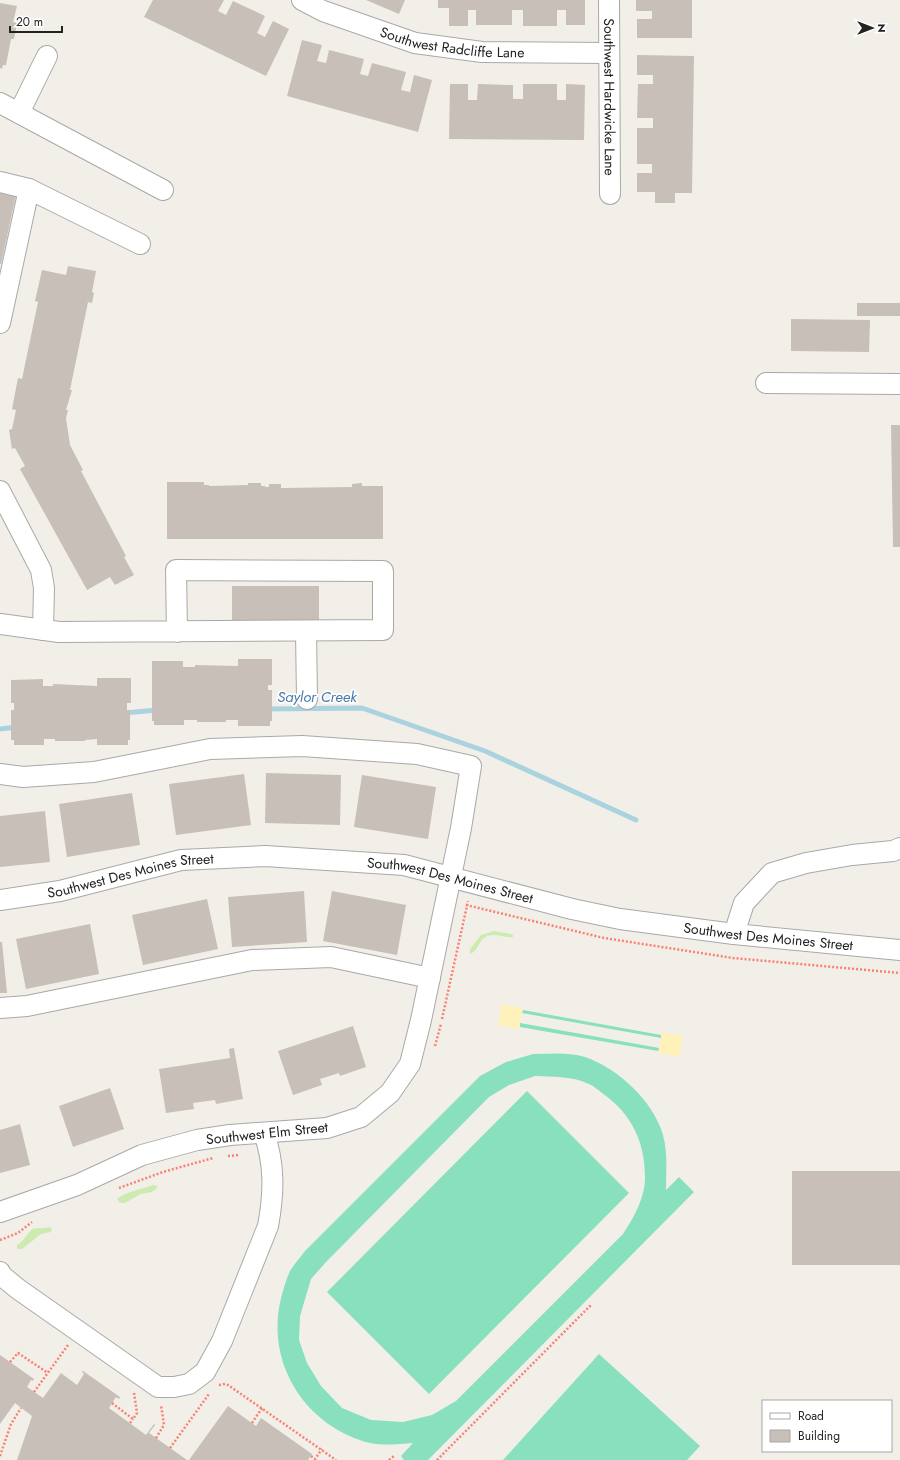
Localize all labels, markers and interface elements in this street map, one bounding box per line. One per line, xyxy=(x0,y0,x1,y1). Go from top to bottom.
scale bar xyxy=(10,8,62,34)
north arrow xyxy=(852,8,892,48)
text: 20 m xyxy=(16,13,43,31)
street label: Southwest Hardwicke Lane xyxy=(599,18,620,176)
street label: Southwest Radcliffe Lane xyxy=(377,22,525,62)
text: N xyxy=(874,24,890,32)
water label: Saylor Creek xyxy=(277,686,357,708)
street label: Southwest Des Moines Street xyxy=(46,848,215,903)
street label: Southwest Des Moines Street xyxy=(366,853,536,909)
street label: Southwest Des Moines Street xyxy=(682,917,855,955)
street label: Southwest Elm Street xyxy=(205,1117,330,1149)
legend xyxy=(762,1400,892,1452)
text: Road xyxy=(798,1407,824,1425)
text: Building xyxy=(798,1427,840,1445)

